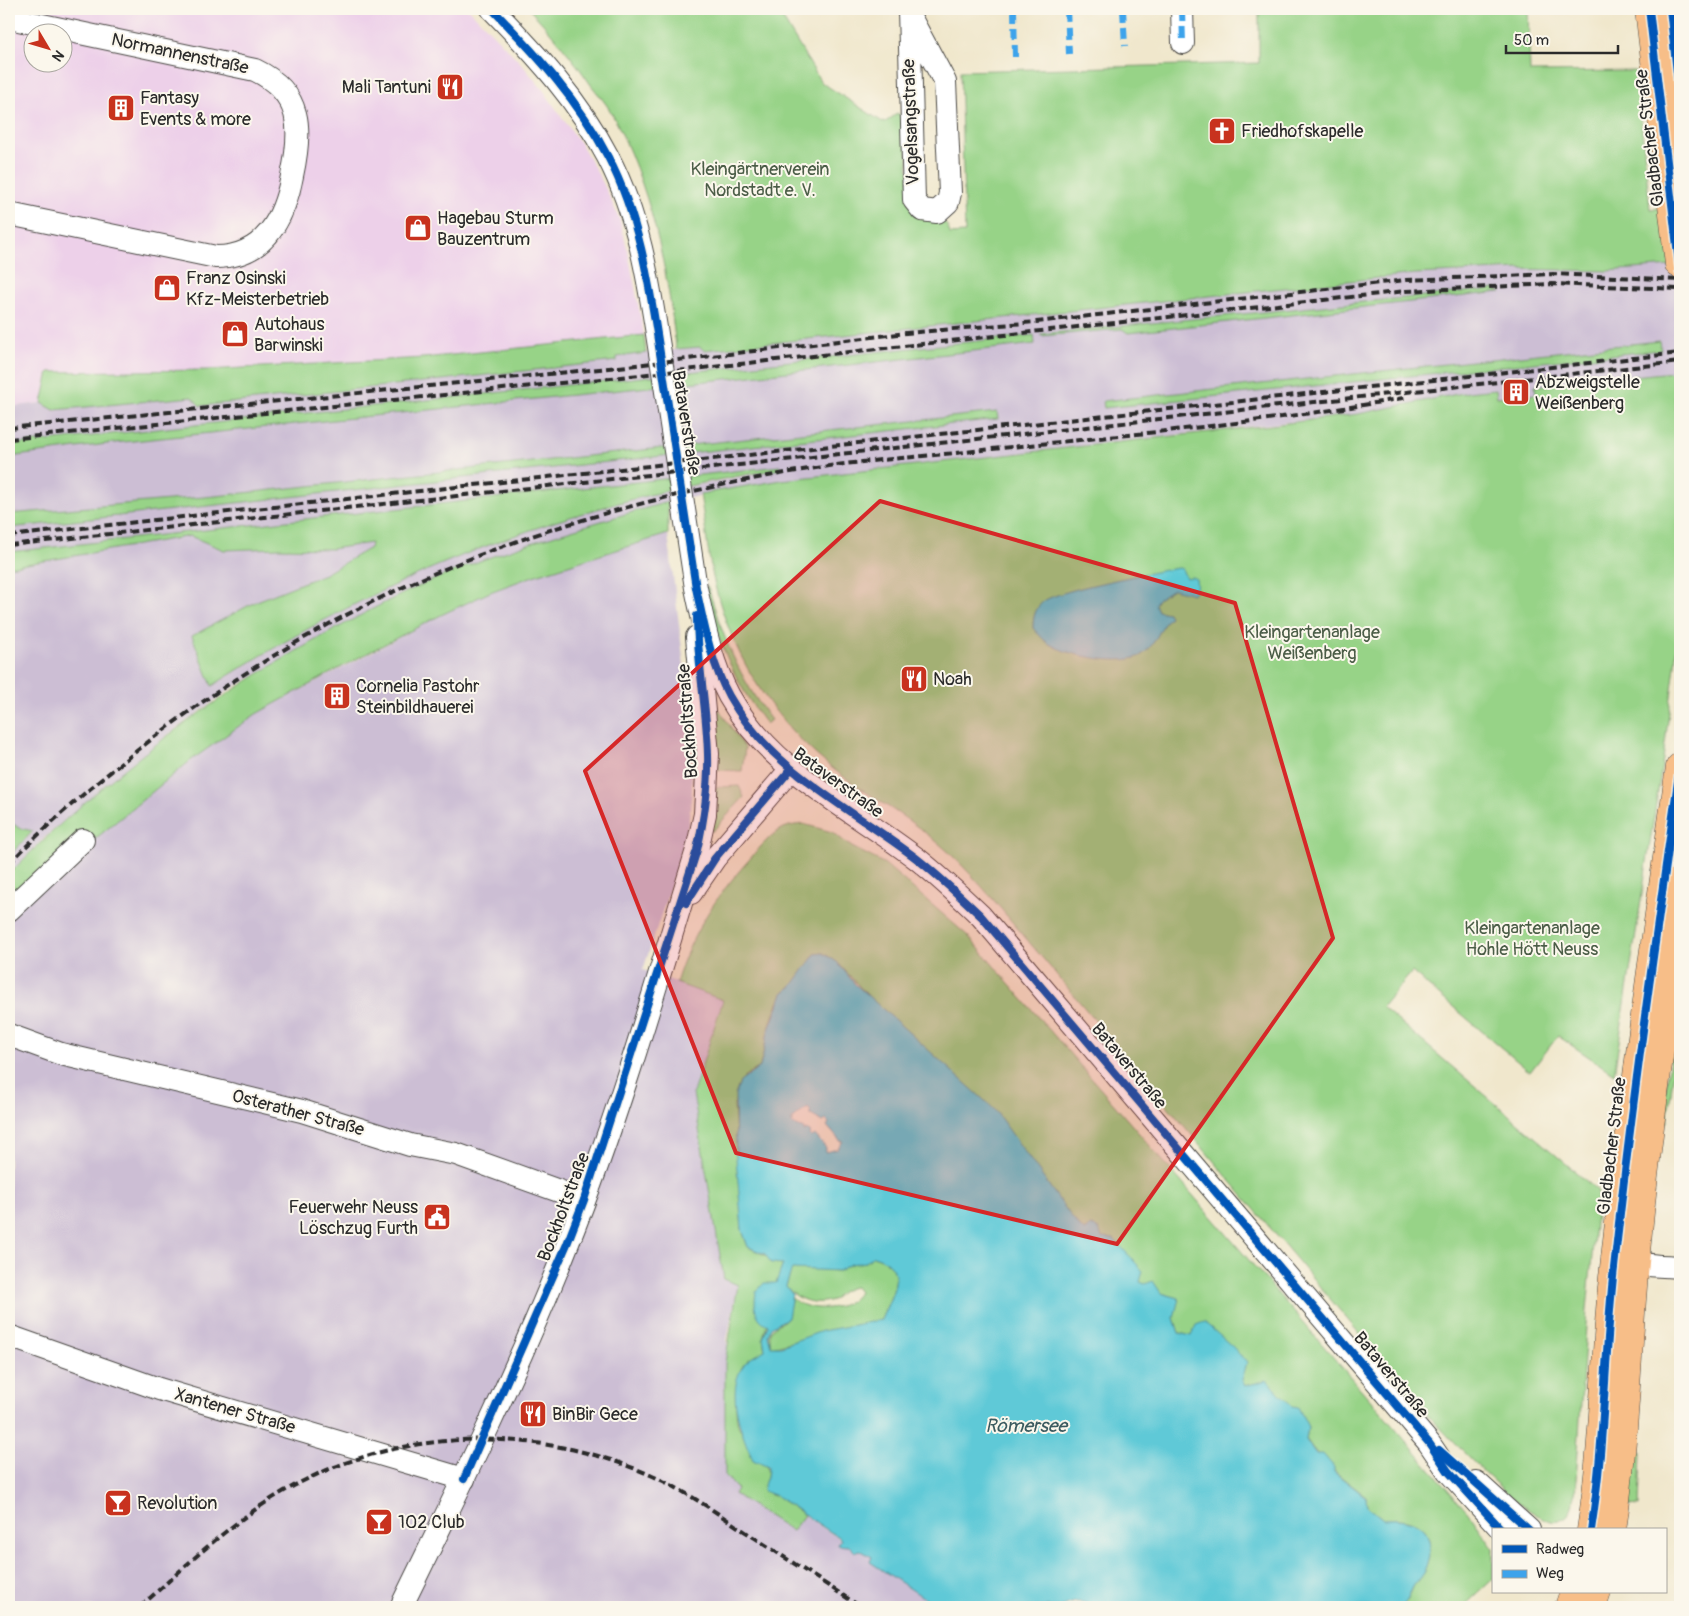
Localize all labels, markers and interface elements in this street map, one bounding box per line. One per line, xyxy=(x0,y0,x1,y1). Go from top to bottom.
north arrow xyxy=(22,22,72,72)
scale bar xyxy=(1506,22,1619,54)
street label: Normannenstraße xyxy=(109,28,251,80)
text: 50 m xyxy=(1514,31,1549,50)
text: N xyxy=(48,47,67,65)
street label: Vogelsangstraße xyxy=(897,58,925,186)
street label: Gladbacher Straße xyxy=(1630,68,1670,208)
restaurant icon: Mali Tantuni xyxy=(435,72,465,102)
place label: Mali Tantuni xyxy=(342,76,431,99)
place label: Fantasy Events & more xyxy=(140,87,251,131)
building icon: Fantasy Events & more xyxy=(106,93,136,123)
church icon: Friedhofskapelle xyxy=(1207,116,1237,146)
place label: Friedhofskapelle xyxy=(1241,120,1363,143)
park label: Kleingärtnerverein Nordstadt e. V. xyxy=(690,158,830,202)
place label: Hagebau Sturm Bauzentrum xyxy=(437,207,554,251)
shop icon: Hagebau Sturm Bauzentrum xyxy=(403,213,433,243)
place label: Franz Osinski Kfz-Meisterbetrieb xyxy=(186,267,329,311)
shop icon: Franz Osinski Kfz-Meisterbetrieb xyxy=(152,273,182,303)
place label: Autohaus Barwinski xyxy=(254,313,325,357)
shop icon: Autohaus Barwinski xyxy=(220,319,250,349)
street label: Bataverstraße xyxy=(666,369,706,477)
place label: Abzweigstelle Weißenberg xyxy=(1535,371,1640,415)
building icon: Abzweigstelle Weißenberg xyxy=(1501,377,1531,407)
park label: Kleingartenanlage Weißenberg xyxy=(1244,621,1380,665)
street label: Bockholtstraße xyxy=(673,663,703,779)
restaurant icon: Noah xyxy=(899,664,929,694)
place label: Noah xyxy=(933,668,972,691)
place label: Cornelia Pastohr Steinbildhauerei xyxy=(356,675,480,719)
building icon: Cornelia Pastohr Steinbildhauerei xyxy=(322,681,352,711)
street label: Bataverstraße xyxy=(788,743,888,823)
park label: Kleingartenanlage Hohle Hött Neuss xyxy=(1464,917,1600,961)
street label: Bataverstraße xyxy=(1086,1018,1172,1114)
street label: Gladbacher Straße xyxy=(1592,1076,1632,1216)
street label: Osterather Straße xyxy=(229,1084,367,1142)
street label: Bockholtstraße xyxy=(533,1149,595,1265)
place label: Feuerwehr Neuss Löschzug Furth xyxy=(288,1196,418,1240)
public building icon: Feuerwehr Neuss Löschzug Furth xyxy=(422,1202,452,1232)
street label: Bataverstraße xyxy=(1348,1327,1434,1423)
street label: Xantener Straße xyxy=(172,1383,298,1439)
restaurant icon: BinBir Gece xyxy=(518,1399,548,1429)
place label: BinBir Gece xyxy=(552,1403,638,1426)
water label: Römersee xyxy=(985,1414,1068,1438)
bar icon: Revolution xyxy=(103,1488,133,1518)
place label: Revolution xyxy=(137,1492,218,1515)
bar icon: 102 Club xyxy=(364,1507,394,1537)
place label: 102 Club xyxy=(398,1511,465,1534)
legend xyxy=(1492,1528,1666,1594)
text: Radweg xyxy=(1536,1540,1584,1559)
text: Weg xyxy=(1536,1564,1564,1583)

